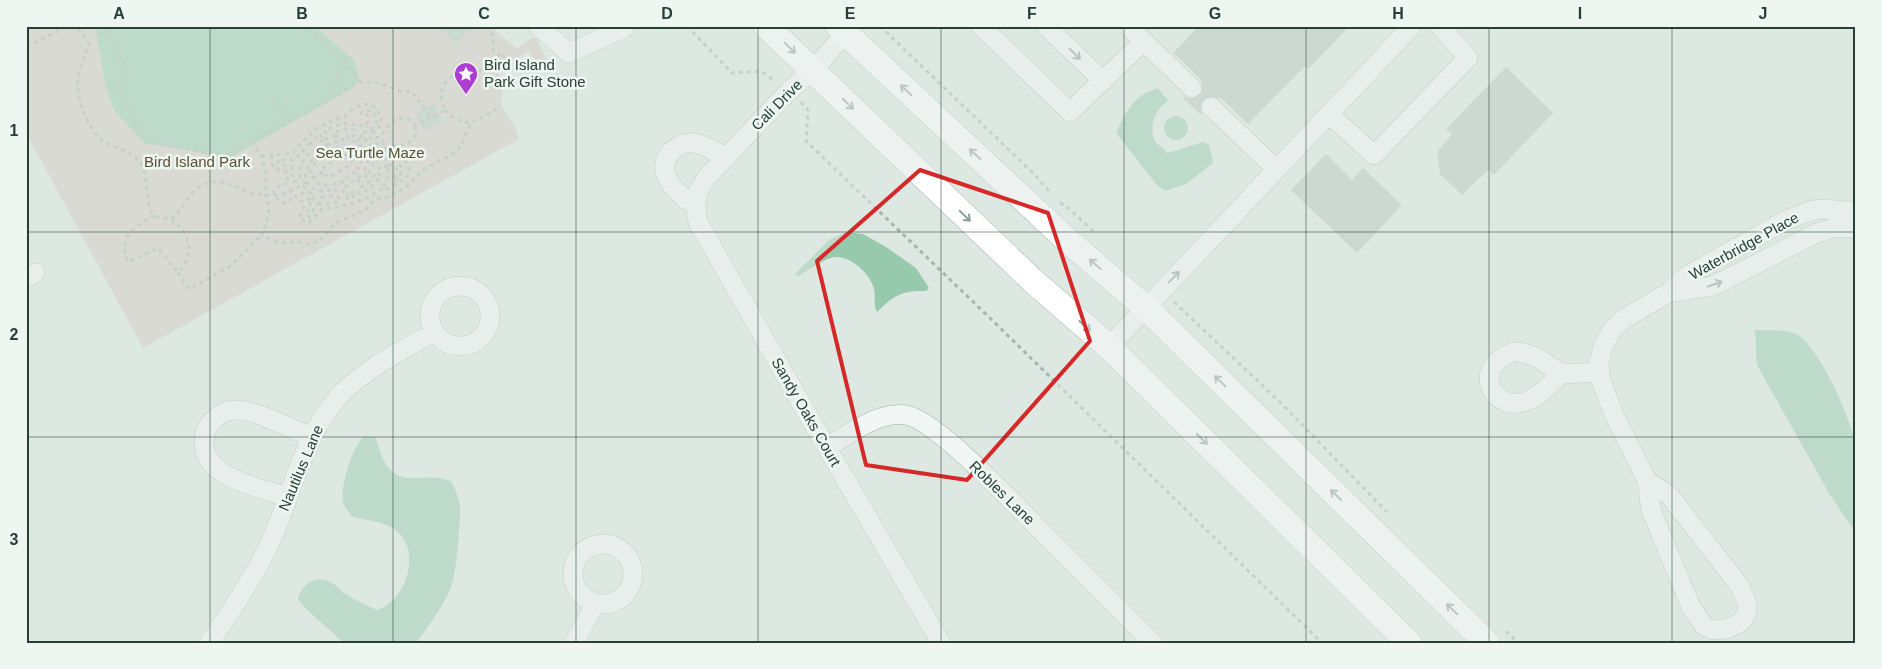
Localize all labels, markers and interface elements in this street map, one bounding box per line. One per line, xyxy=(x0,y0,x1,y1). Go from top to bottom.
text: A xyxy=(113,5,125,22)
text: B xyxy=(296,5,308,22)
text: C xyxy=(478,5,490,22)
text: D xyxy=(661,5,673,22)
text: E xyxy=(845,5,856,22)
text: F xyxy=(1027,5,1037,22)
text: G xyxy=(1209,5,1221,22)
text: H xyxy=(1392,5,1404,22)
text: I xyxy=(1578,5,1582,22)
text: J xyxy=(1759,5,1767,22)
one-way arrow xyxy=(783,42,796,54)
one-way arrow xyxy=(1068,47,1080,59)
place label: Bird Island Park Gift Stone xyxy=(484,56,586,90)
place icon: Bird Island Park Gift Stone xyxy=(453,61,479,95)
street label: Cali Drive xyxy=(748,76,806,134)
one-way arrow xyxy=(900,84,913,96)
one-way arrow xyxy=(842,98,854,110)
text: 1 xyxy=(10,122,19,139)
park label: Sea Turtle Maze xyxy=(315,144,425,161)
one-way arrow xyxy=(969,148,982,160)
park label: Bird Island Park xyxy=(144,153,250,170)
street label: Waterbridge Place xyxy=(1686,208,1802,283)
one-way arrow xyxy=(959,210,972,222)
one-way arrow xyxy=(1089,259,1102,270)
one-way arrow xyxy=(1168,271,1180,283)
one-way arrow xyxy=(1707,279,1722,288)
one-way arrow xyxy=(1078,321,1091,332)
text: 2 xyxy=(10,326,19,343)
street label: Sandy Oaks Court xyxy=(768,354,845,470)
one-way arrow xyxy=(1214,375,1226,387)
street label: Nautilus Lane xyxy=(275,422,326,513)
one-way arrow xyxy=(1196,433,1208,445)
street label: Robles Lane xyxy=(966,457,1039,528)
one-way arrow xyxy=(1330,489,1342,501)
text: 3 xyxy=(10,531,19,548)
one-way arrow xyxy=(1446,602,1458,615)

